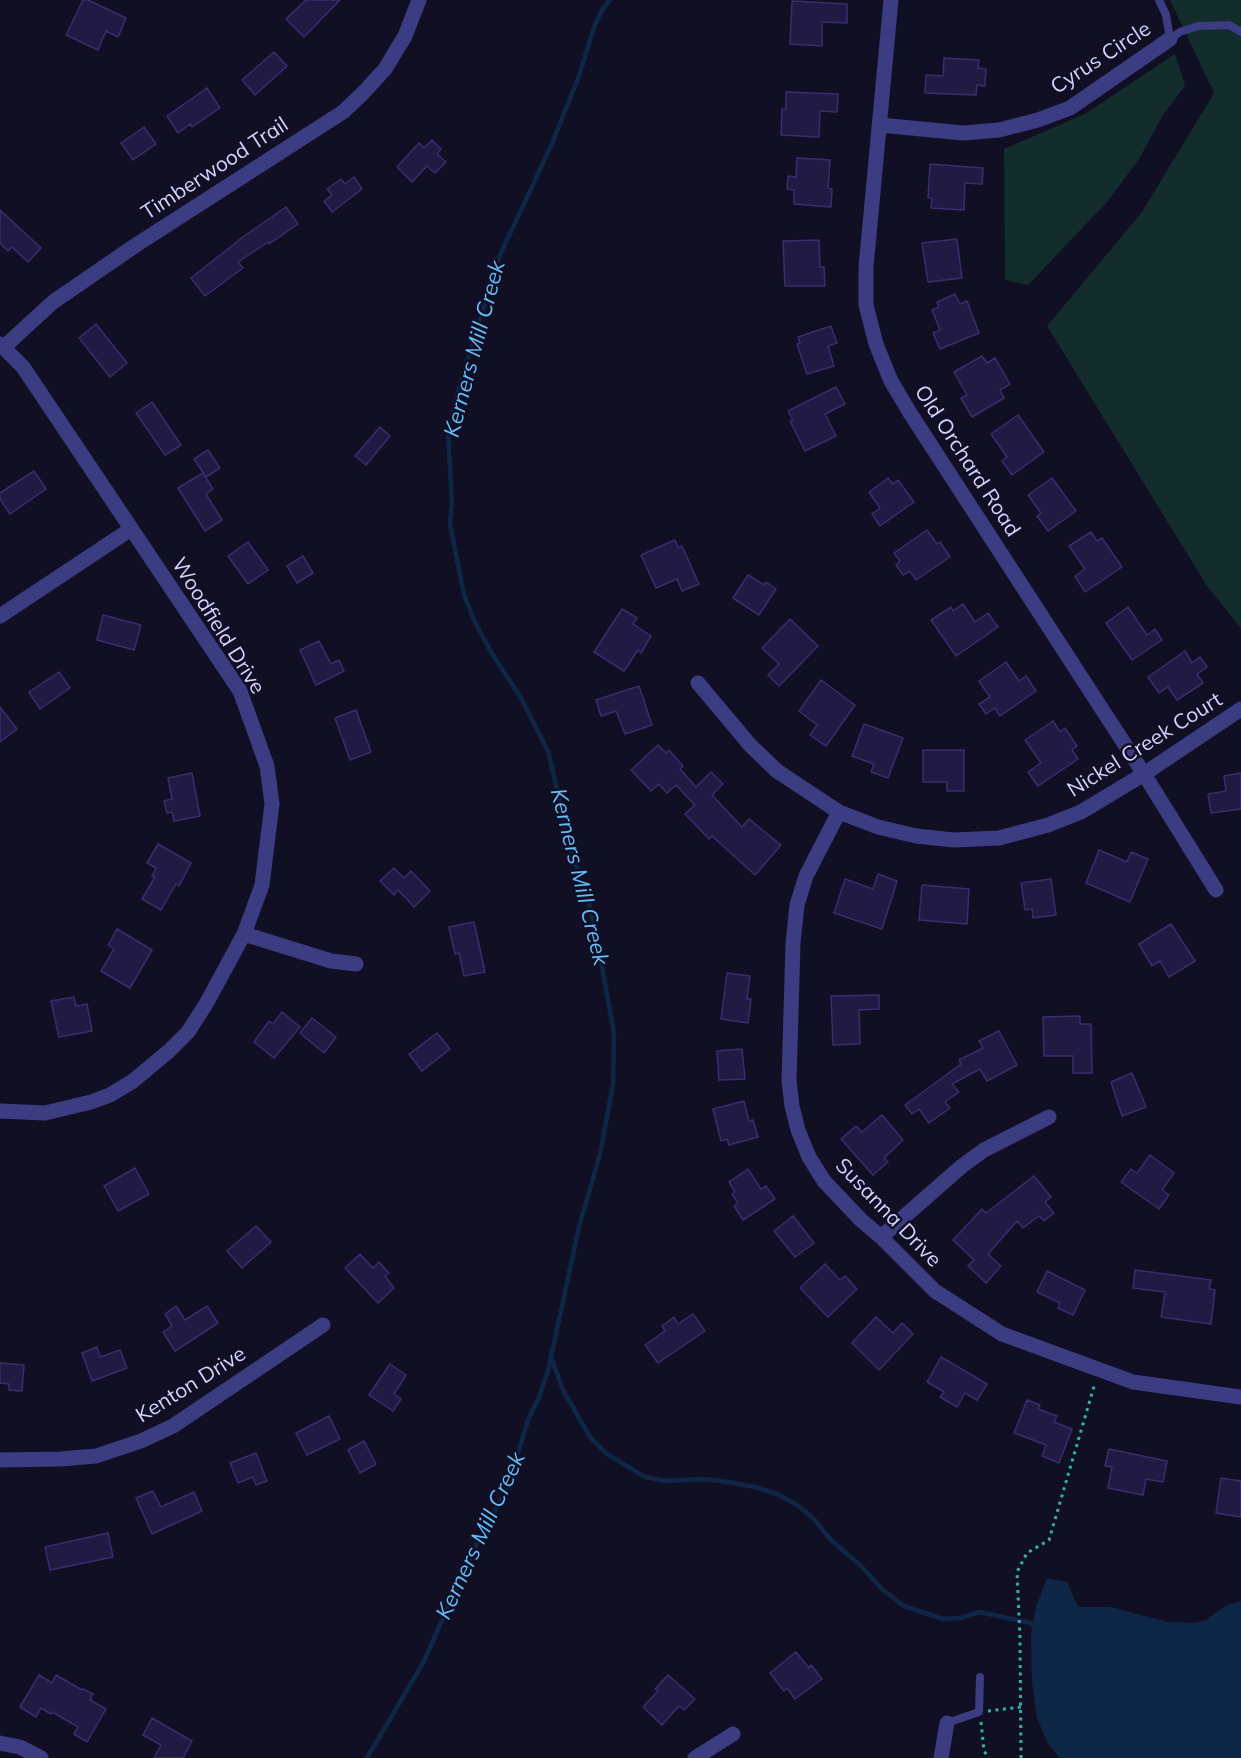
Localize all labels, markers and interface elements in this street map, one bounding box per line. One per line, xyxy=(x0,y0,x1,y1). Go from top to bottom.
street label: Cyrus Circle xyxy=(1046,16,1156,100)
street label: Timberwood Trail xyxy=(137,112,293,226)
water label: Kerners Mill Creek xyxy=(439,258,511,440)
street label: Old Orchard Road xyxy=(909,381,1025,541)
street label: Woodfield Drive xyxy=(166,553,270,699)
street label: Nickel Creek Court xyxy=(1063,687,1227,803)
water label: Kerners Mill Creek xyxy=(544,786,614,968)
street label: Susanna Drive xyxy=(830,1153,946,1273)
street label: Kenton Drive xyxy=(132,1341,250,1429)
water label: Kerners Mill Creek xyxy=(431,1448,531,1624)

